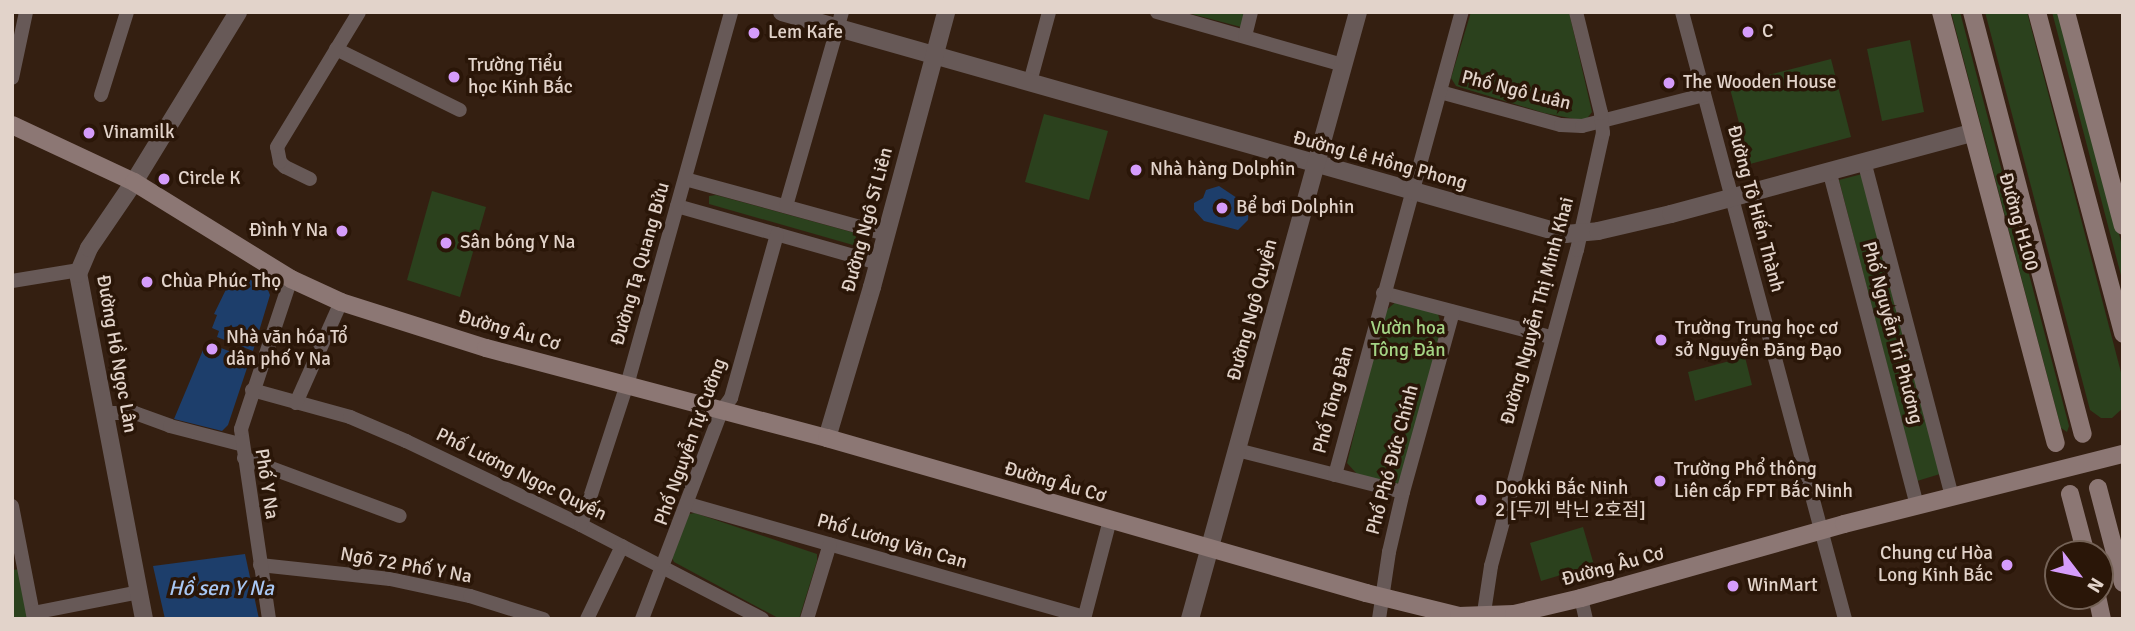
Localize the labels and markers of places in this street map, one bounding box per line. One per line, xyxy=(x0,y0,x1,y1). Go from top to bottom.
place label: C xyxy=(1762,21,1773,43)
place label: Lem Kafe xyxy=(768,22,843,44)
marker: C xyxy=(1740,24,1756,40)
marker: Lem Kafe xyxy=(746,25,762,41)
place label: Trường Tiểu học Kinh Bắc xyxy=(468,55,573,99)
marker: Trường Tiểu học Kinh Bắc xyxy=(446,69,462,85)
place label: The Wooden House xyxy=(1683,72,1837,94)
marker: The Wooden House xyxy=(1661,75,1677,91)
place label: Vinamilk xyxy=(103,122,174,144)
marker: Vinamilk xyxy=(81,125,97,141)
place label: Nhà hàng Dolphin xyxy=(1150,159,1295,181)
marker: Nhà hàng Dolphin xyxy=(1128,162,1144,178)
place label: Circle K xyxy=(178,168,241,190)
marker: Circle K xyxy=(156,171,172,187)
place label: Bể bơi Dolphin xyxy=(1236,197,1354,219)
marker: Bể bơi Dolphin xyxy=(1214,200,1230,216)
place label: Đình Y Na xyxy=(249,220,328,242)
marker: Đình Y Na xyxy=(334,223,350,239)
place label: Sân bóng Y Na xyxy=(460,232,575,254)
marker: Sân bóng Y Na xyxy=(438,235,454,251)
place label: Chùa Phúc Thọ xyxy=(161,271,281,293)
marker: Chùa Phúc Thọ xyxy=(139,274,155,290)
place label: Trường Trung học cơ sở Nguyễn Đăng Đạo xyxy=(1675,318,1842,362)
place label: Nhà văn hóa Tổ dân phố Y Na xyxy=(226,327,348,371)
marker: Trường Trung học cơ sở Nguyễn Đăng Đạo xyxy=(1653,332,1669,348)
marker: Nhà văn hóa Tổ dân phố Y Na xyxy=(204,341,220,357)
place label: Trường Phổ thông Liên cấp FPT Bắc Ninh xyxy=(1674,459,1853,503)
marker: Trường Phổ thông Liên cấp FPT Bắc Ninh xyxy=(1652,473,1668,489)
place label: Dookki Bắc Ninh 2 [두끼 박닌 2호점] xyxy=(1495,478,1646,522)
marker: Dookki Bắc Ninh 2 [두끼 박닌 2호점] xyxy=(1473,492,1489,508)
place label: Chung cư Hòa Long Kinh Bắc xyxy=(1878,543,1993,587)
marker: Chung cư Hòa Long Kinh Bắc xyxy=(1999,557,2015,573)
place label: WinMart xyxy=(1747,575,1818,597)
marker: WinMart xyxy=(1725,578,1741,594)

